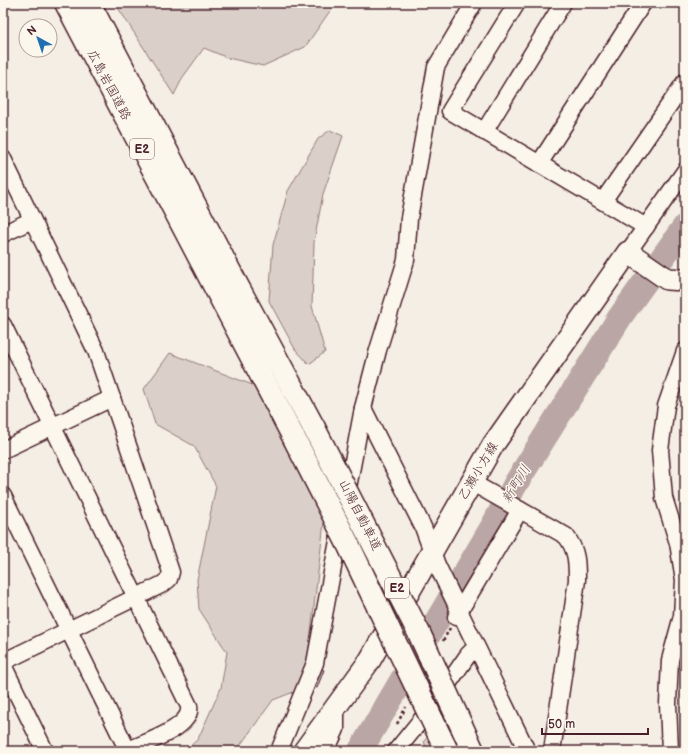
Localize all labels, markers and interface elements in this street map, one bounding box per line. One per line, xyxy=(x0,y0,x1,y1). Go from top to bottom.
north arrow xyxy=(18,18,58,58)
text: N xyxy=(25,23,39,38)
street label: 広島岩国道路 xyxy=(84,47,134,123)
road number: E2 xyxy=(130,139,154,159)
street label: 乙瀬小方線 xyxy=(454,438,502,503)
water label: 新町川 xyxy=(498,462,534,506)
street label: 山陽自動車道 xyxy=(335,477,385,553)
road number: E2 xyxy=(385,578,409,598)
scale bar xyxy=(542,710,648,736)
text: 50 m xyxy=(548,717,575,732)

